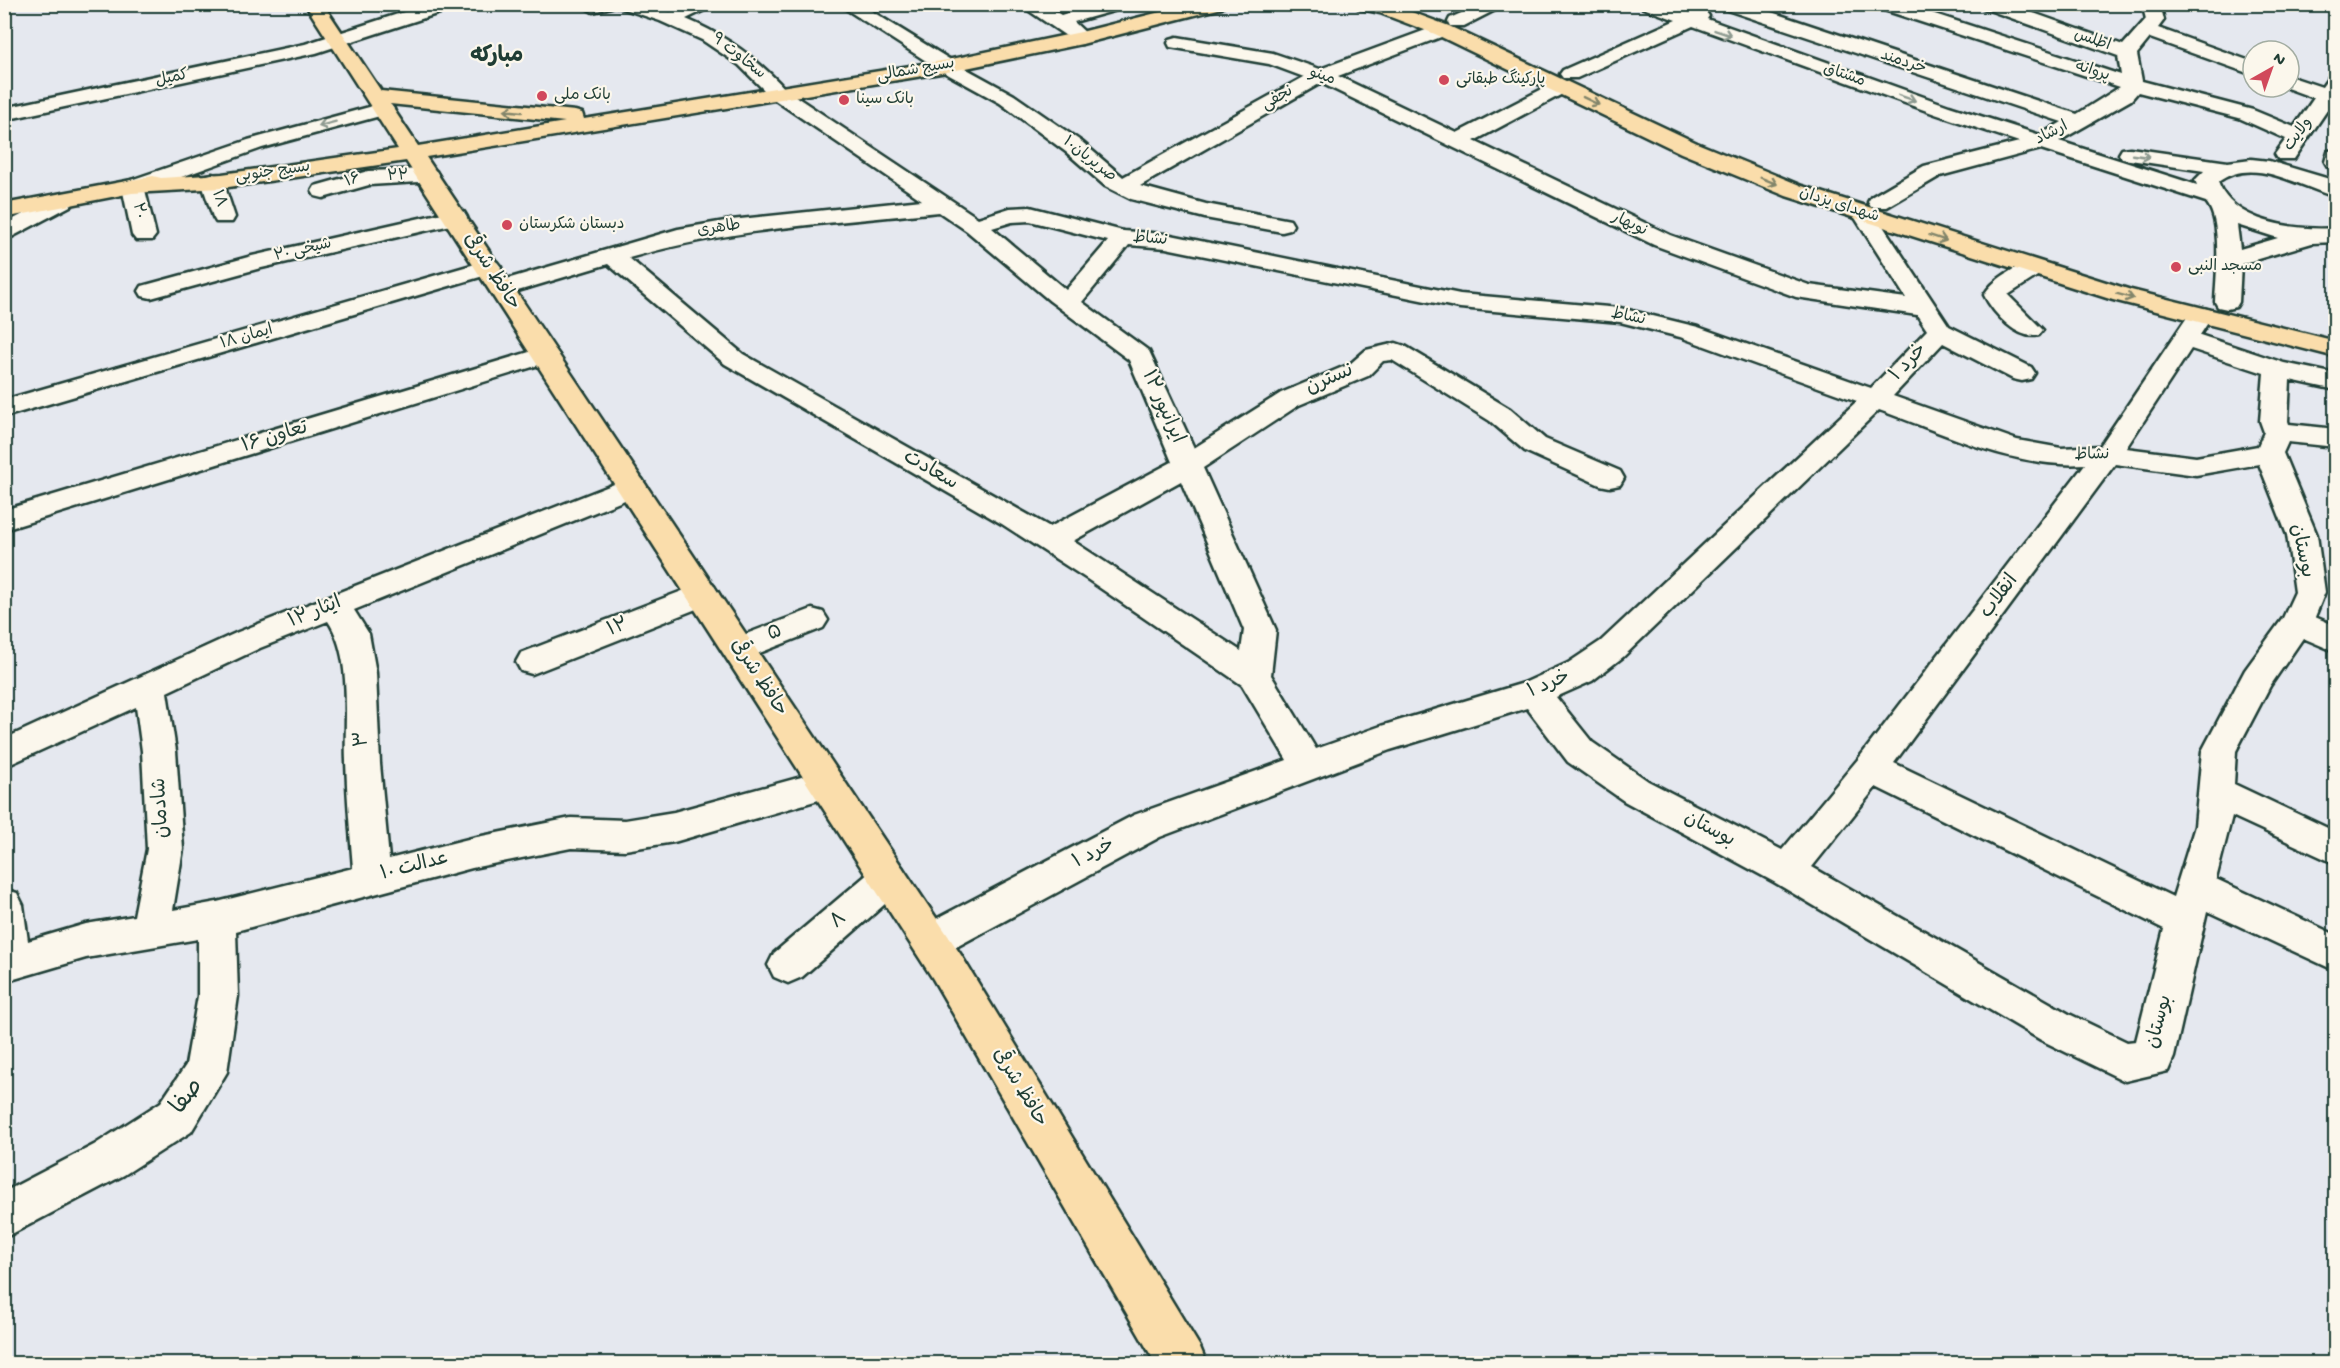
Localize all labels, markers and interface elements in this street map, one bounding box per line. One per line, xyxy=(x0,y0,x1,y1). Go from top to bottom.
street label: اطلس xyxy=(2071,26,2113,56)
one-way arrow xyxy=(1713,28,1732,39)
street label: سخاوت ۹ xyxy=(707,30,769,84)
north arrow xyxy=(2241,39,2301,99)
district label: مبارکه xyxy=(471,44,523,70)
street label: خردمند xyxy=(1878,47,1928,79)
text: N xyxy=(2268,50,2289,71)
street label: بسیج شمالی xyxy=(876,55,956,87)
street label: پروانه xyxy=(2072,57,2112,87)
street label: مشتاق xyxy=(1820,60,1868,92)
street label: مینو xyxy=(1306,63,1338,90)
street label: کمیل xyxy=(154,66,190,91)
place label: پارکینگ طبقاتی xyxy=(1456,68,1545,90)
marker: پارکینگ طبقاتی xyxy=(1437,73,1451,87)
street label: نجفی xyxy=(1259,82,1297,116)
place label: بانک ملی xyxy=(554,86,611,106)
marker: بانک ملی xyxy=(535,89,549,103)
place label: بانک سینا xyxy=(856,90,914,110)
marker: بانک سینا xyxy=(837,93,851,107)
one-way arrow xyxy=(1897,93,1916,104)
one-way arrow xyxy=(1581,96,1599,108)
one-way arrow xyxy=(503,105,523,116)
street label: ولایت xyxy=(2281,115,2317,155)
street label: ارشاد xyxy=(2032,118,2072,150)
one-way arrow xyxy=(318,119,337,130)
street label: صریریان۱۰ xyxy=(1058,133,1120,187)
one-way arrow xyxy=(2131,150,2151,161)
street label: بسیج جنوبی xyxy=(234,158,312,188)
street label: ۲۲ xyxy=(387,167,409,187)
street label: ۱۶ xyxy=(342,169,364,193)
one-way arrow xyxy=(1759,176,1778,187)
street label: شهدای یزدان xyxy=(1797,184,1881,228)
street label: ۱۸ xyxy=(206,188,230,210)
street label: ۲۰ xyxy=(127,201,149,221)
street label: نوبهار xyxy=(1607,208,1650,241)
place label: دبستان شکرستان xyxy=(519,216,625,235)
street label: طاهری xyxy=(696,217,742,241)
marker: دبستان شکرستان xyxy=(500,218,514,232)
street label: حافظ شرقی xyxy=(457,226,529,315)
street label: نشاط xyxy=(1132,229,1168,251)
one-way arrow xyxy=(1928,233,1947,244)
street label: شیخی ۲۰ xyxy=(272,235,334,267)
place label: مسجد النبی xyxy=(2188,258,2262,277)
marker: مسجد النبی xyxy=(2169,260,2183,274)
one-way arrow xyxy=(2115,291,2134,302)
street label: نشاط xyxy=(1609,305,1647,331)
street label: ایمان ۱۸ xyxy=(218,321,276,355)
street label: خرد ۱ xyxy=(1886,339,1932,387)
street label: نسترن xyxy=(1303,360,1357,400)
street label: ایرانپور ۱۲ xyxy=(1136,366,1189,447)
street label: تعاون ۱۶ xyxy=(239,416,311,459)
street label: سعادت xyxy=(898,445,962,496)
street label: نشاط xyxy=(2074,446,2110,466)
street label: بوستان xyxy=(2284,522,2319,580)
street label: انقلاب xyxy=(1975,570,2024,624)
street label: ایثار ۱۲ xyxy=(285,591,345,634)
street label: ۱۲ xyxy=(604,613,632,643)
street label: ۵ xyxy=(764,621,786,647)
street label: حافظ شرقی xyxy=(724,632,796,721)
street label: خرد ۱ xyxy=(1524,666,1574,704)
street label: ۳ xyxy=(351,730,375,748)
street label: شادمان xyxy=(148,777,175,839)
street label: بوستان xyxy=(1679,806,1739,853)
street label: خرد ۱ xyxy=(1069,834,1119,874)
street label: عدالت ۱۰ xyxy=(378,846,452,887)
street label: ۸ xyxy=(826,908,852,934)
street label: بوستان xyxy=(2141,992,2178,1051)
street label: حافظ شرقی xyxy=(986,1042,1056,1132)
street label: صفا xyxy=(165,1073,211,1121)

